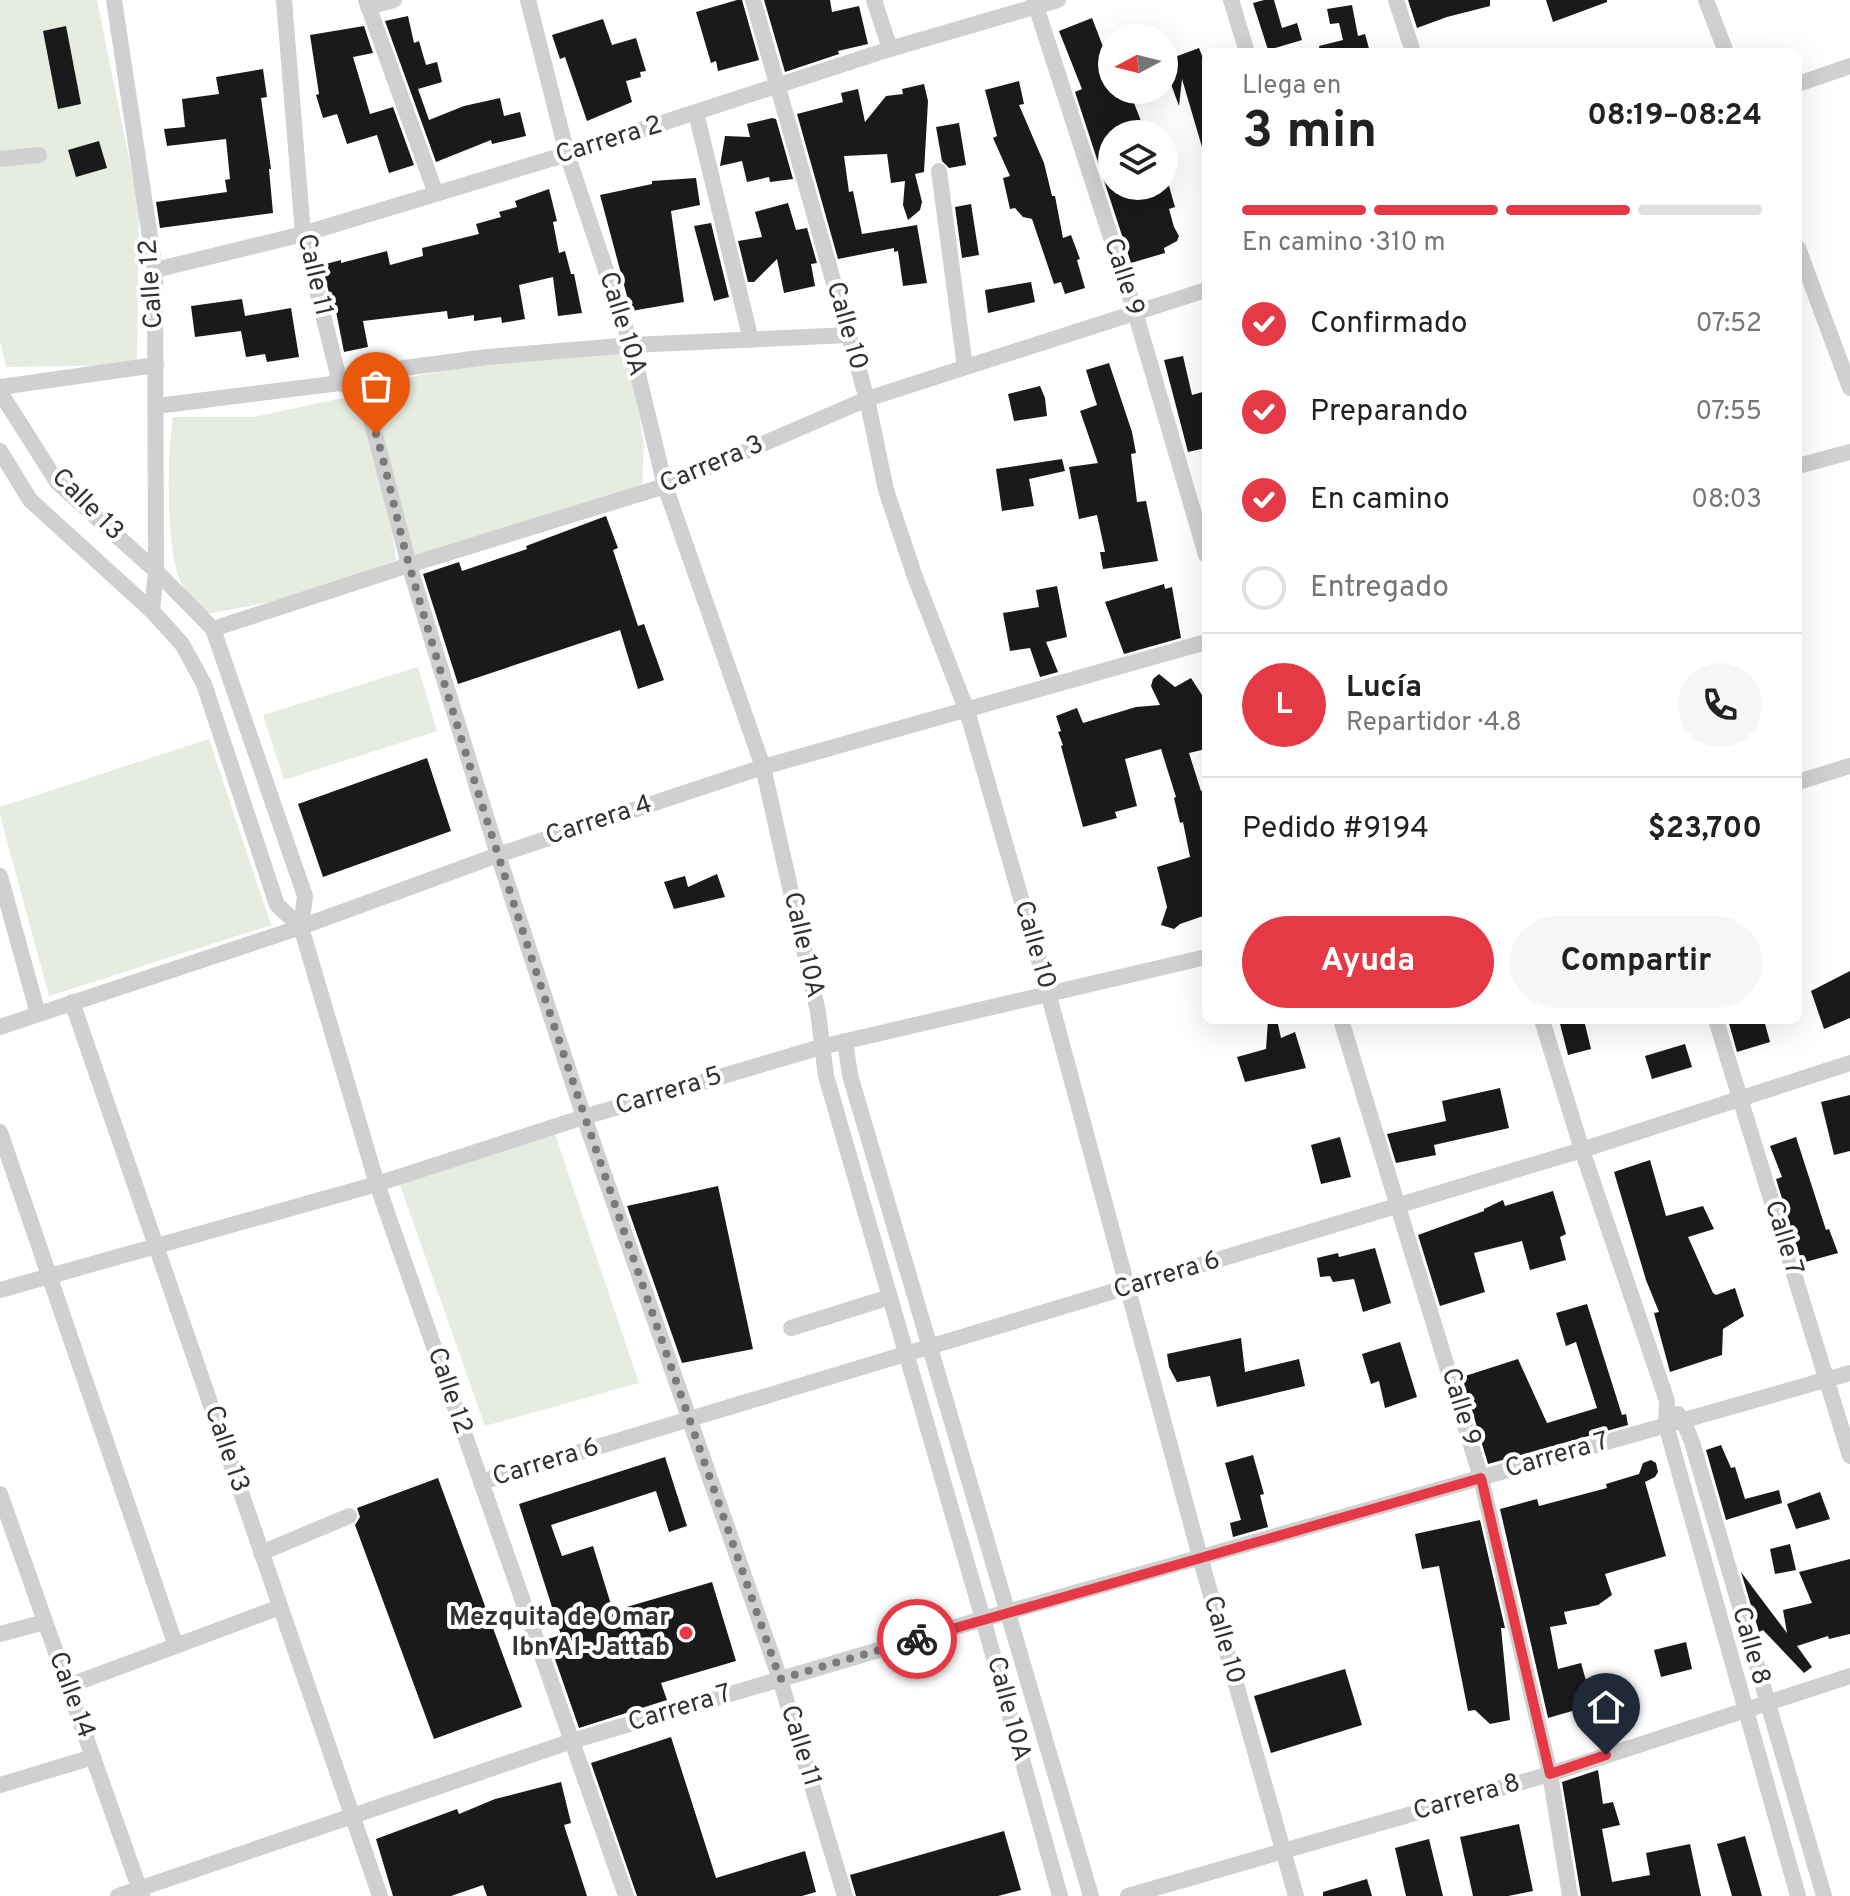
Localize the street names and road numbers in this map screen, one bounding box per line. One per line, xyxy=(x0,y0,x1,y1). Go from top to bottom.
street label: Carrera 2 xyxy=(552,109,666,173)
street label: Calle 11 xyxy=(289,231,339,319)
street label: Calle 9 xyxy=(1095,234,1151,320)
street label: Calle 12 xyxy=(132,238,172,330)
street label: Calle 10A xyxy=(591,268,653,380)
street label: Calle 10 xyxy=(818,278,874,374)
street label: Carrera 3 xyxy=(655,428,769,502)
street label: Calle 13 xyxy=(44,462,130,548)
street label: Carrera 4 xyxy=(542,788,656,854)
street label: Calle 10A xyxy=(775,889,831,1001)
street label: Calle 10 xyxy=(1006,897,1062,993)
street label: Carrera 5 xyxy=(612,1060,726,1124)
street label: Calle 7 xyxy=(1756,1196,1810,1280)
street label: Carrera 6 xyxy=(1110,1244,1224,1308)
street label: Calle 12 xyxy=(419,1343,479,1439)
street label: Calle 9 xyxy=(1433,1364,1487,1450)
street label: Calle 13 xyxy=(196,1401,256,1497)
street label: Carrera 7 xyxy=(1501,1425,1613,1487)
street label: Carrera 6 xyxy=(489,1431,603,1495)
street label: Calle 10 xyxy=(1195,1592,1251,1688)
street label: Calle 8 xyxy=(1723,1603,1777,1689)
street label: Calle 14 xyxy=(40,1647,102,1743)
street label: Calle 10A xyxy=(978,1653,1038,1765)
street label: Carrera 7 xyxy=(624,1678,736,1740)
street label: Calle 11 xyxy=(772,1701,828,1791)
street label: Carrera 8 xyxy=(1410,1767,1524,1829)

